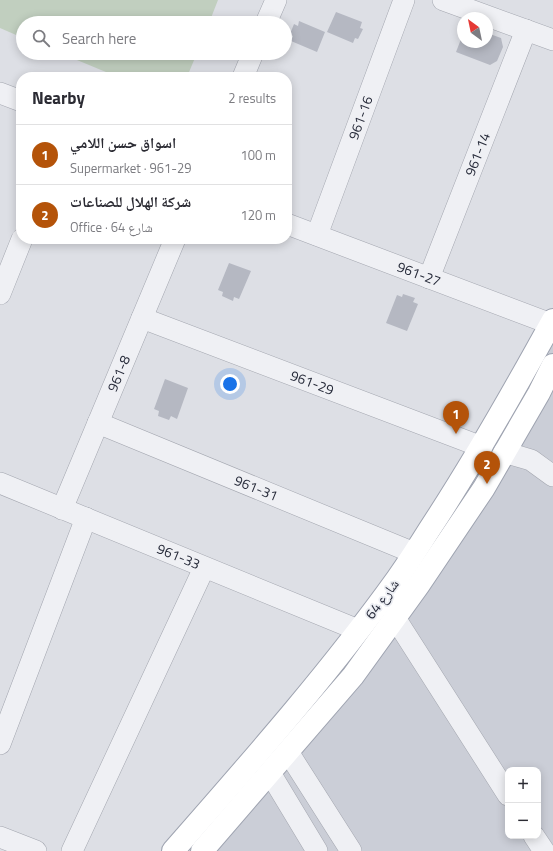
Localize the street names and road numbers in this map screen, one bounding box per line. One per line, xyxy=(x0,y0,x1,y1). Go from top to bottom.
street label: 961-16 xyxy=(342,93,378,143)
street label: 961-14 xyxy=(459,129,495,179)
street label: 961-27 xyxy=(394,256,444,291)
street label: 961-8 xyxy=(101,352,135,395)
street label: 961-29 xyxy=(287,364,337,400)
street label: 961-31 xyxy=(231,469,281,506)
street label: 961-33 xyxy=(154,538,204,574)
street label: شارع 64 xyxy=(360,574,404,623)

